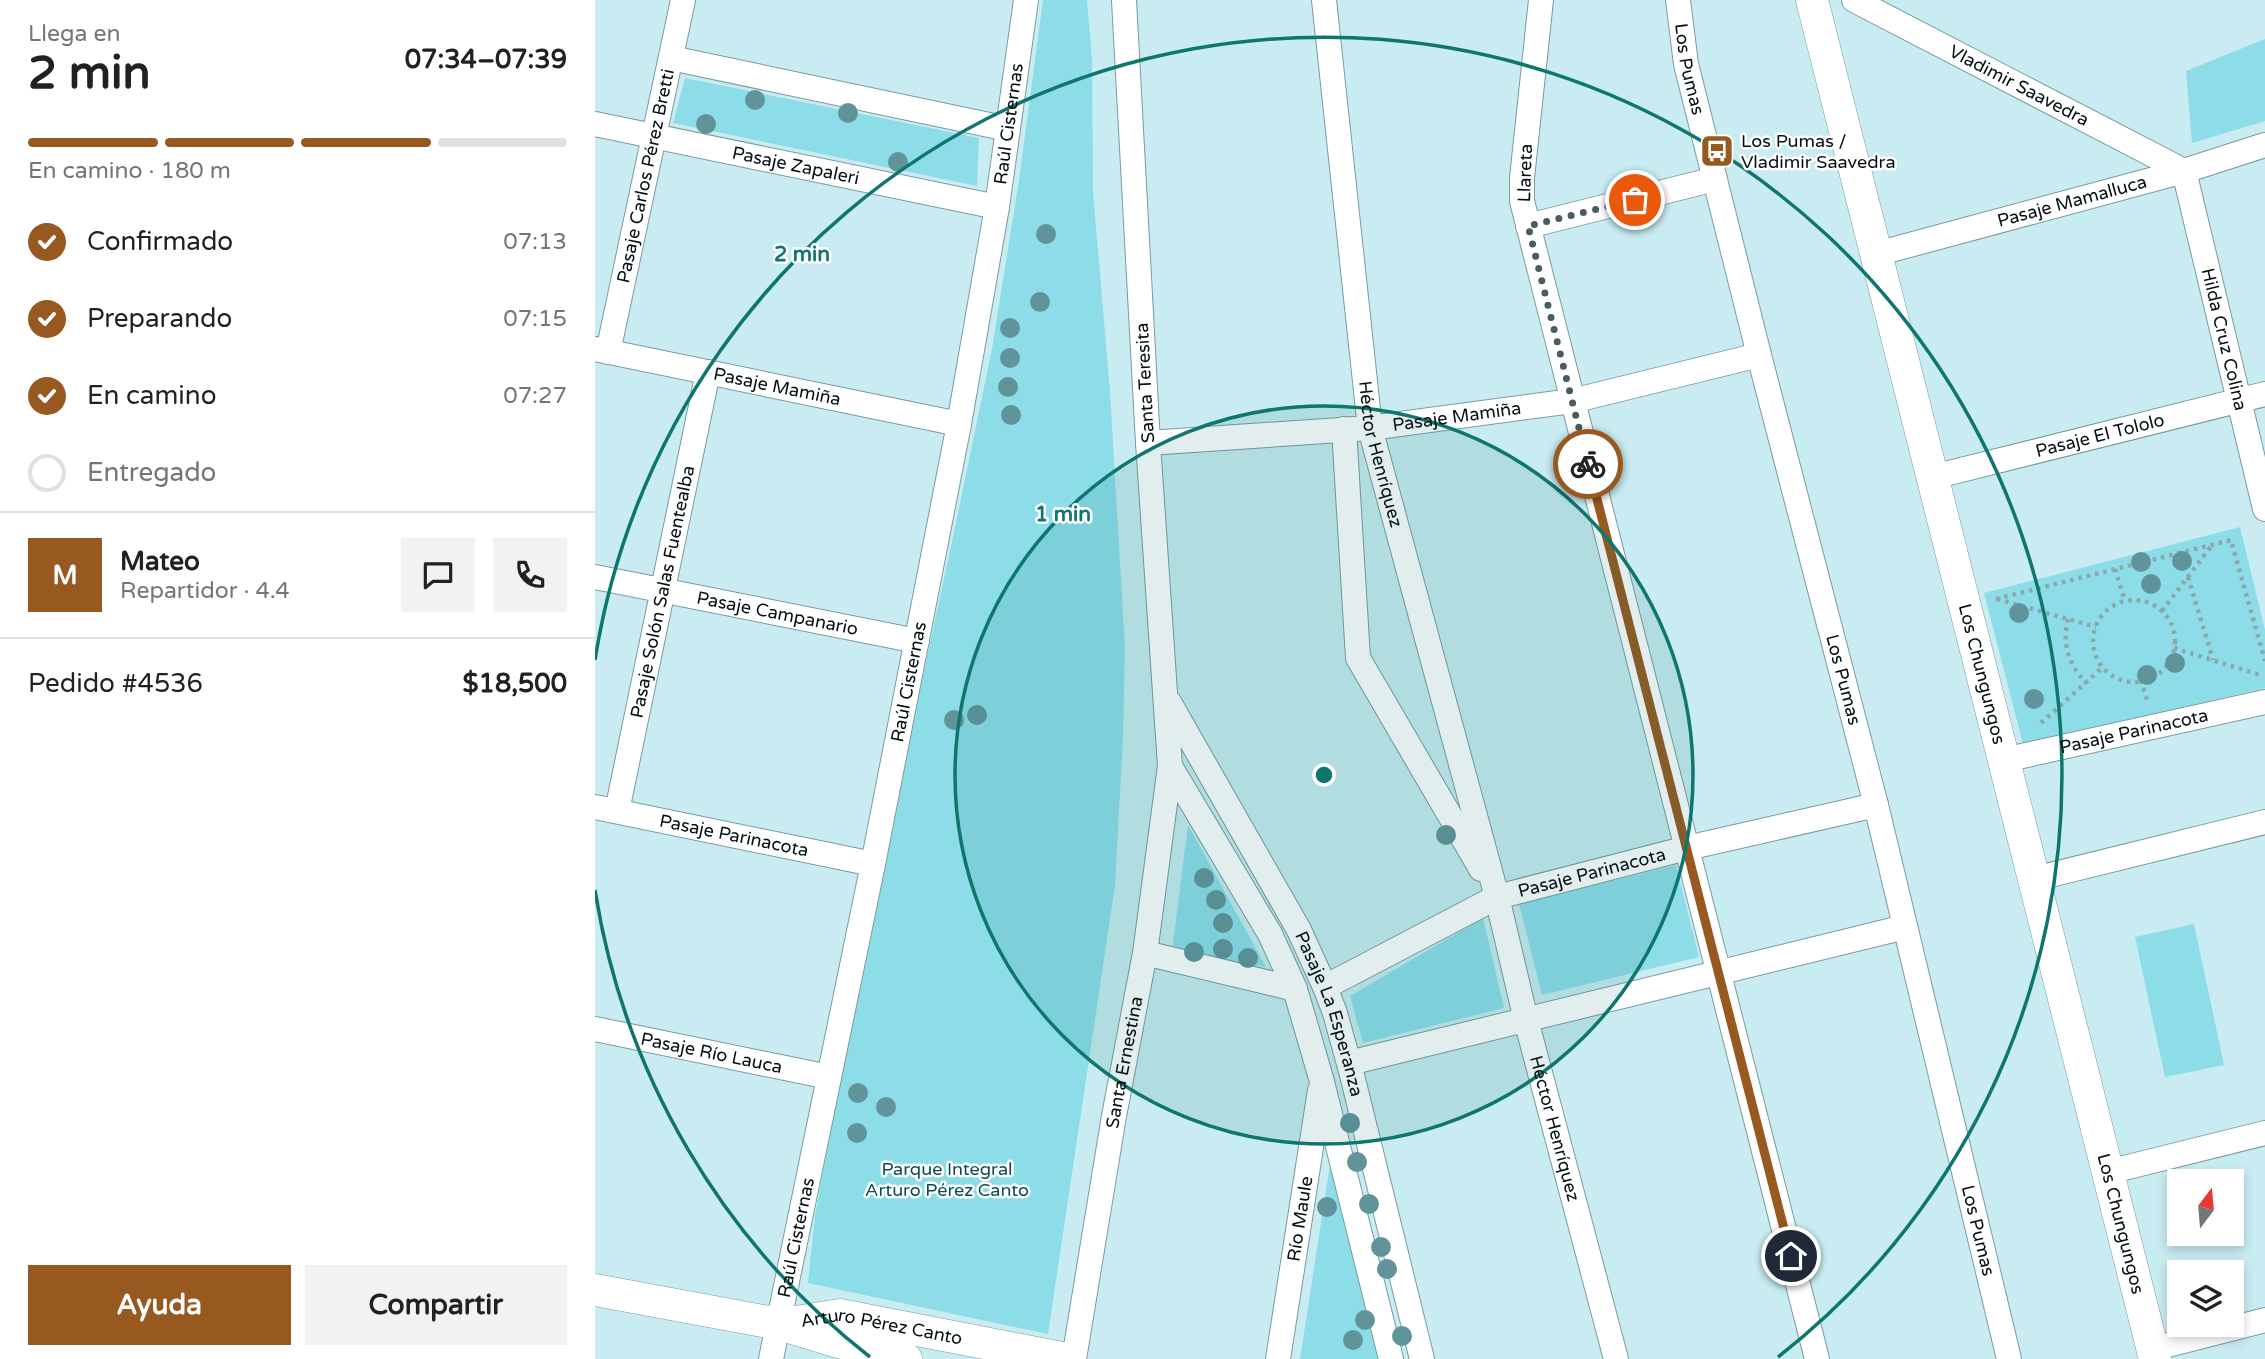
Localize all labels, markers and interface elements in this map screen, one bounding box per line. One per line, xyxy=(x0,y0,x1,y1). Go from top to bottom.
text: Llega en xyxy=(28,20,120,48)
street label: Los Pumas xyxy=(1670,22,1709,117)
street label: Vladimir Saavedra xyxy=(1945,40,2093,131)
text: 07:34–07:39 xyxy=(405,44,567,75)
text: 2 min xyxy=(28,46,151,101)
street label: Raúl Cisternas xyxy=(989,62,1028,186)
street label: Pasaje Carlos Pérez Bretti xyxy=(612,67,679,285)
place label: Los Pumas / Vladimir Saavedra xyxy=(1741,130,1896,173)
bus stop icon: Los Pumas / Vladimir Saavedra xyxy=(1698,132,1736,170)
street label: Pasaje Zapaleri xyxy=(730,142,861,189)
street label: Llareta xyxy=(1513,143,1537,203)
text: En camino · 180 m xyxy=(28,157,231,185)
pin xyxy=(1605,170,1665,230)
street label: Pasaje Mamalluca xyxy=(1995,171,2149,232)
icon: bag xyxy=(1616,181,1654,219)
icon: check xyxy=(28,223,66,261)
text: Confirmado xyxy=(87,226,233,257)
text: 07:13 xyxy=(503,228,567,256)
text: 2 min xyxy=(774,242,830,267)
street label: Hilda Cruz Colina xyxy=(2197,266,2252,413)
icon: check xyxy=(28,300,66,338)
text: Preparando xyxy=(87,303,232,334)
text: 07:15 xyxy=(503,305,567,333)
street label: Santa Teresita xyxy=(1131,322,1159,444)
street label: Pasaje Mamiña xyxy=(711,363,843,410)
icon: check xyxy=(28,377,66,415)
text: En camino xyxy=(87,380,216,411)
street label: Héctor Henríquez xyxy=(1354,380,1407,530)
text: 07:27 xyxy=(503,382,567,410)
street label: Pasaje Mamiña xyxy=(1391,397,1522,436)
street label: Pasaje El Tololo xyxy=(2033,409,2167,462)
courier xyxy=(1553,429,1623,499)
icon: bike xyxy=(1569,445,1607,483)
text: Entregado xyxy=(87,457,216,488)
street label: Pasaje Solón Salas Fuentealba xyxy=(626,463,699,720)
text: 1 min xyxy=(1035,502,1091,527)
button: chat xyxy=(401,538,475,612)
button: phone xyxy=(493,538,567,612)
text: Mateo xyxy=(120,546,200,577)
text: M xyxy=(52,560,78,591)
text: Repartidor · 4.4 xyxy=(120,577,290,605)
street label: Pasaje Campanario xyxy=(695,586,860,640)
street label: Los Chungungos xyxy=(1954,601,2010,746)
street label: Raúl Cisternas xyxy=(886,620,931,744)
street label: Los Pumas xyxy=(1821,632,1866,727)
text: Pedido #4536 xyxy=(28,668,203,699)
text: $18,500 xyxy=(463,668,567,699)
street label: Pasaje Parinacota xyxy=(2057,704,2210,758)
centre of rings xyxy=(1312,763,1336,787)
street label: Pasaje Parinacota xyxy=(658,810,811,862)
street label: Pasaje Parinacota xyxy=(1516,843,1668,902)
street label: Pasaje La Esperanza xyxy=(1290,928,1368,1099)
street label: Santa Ernestina xyxy=(1101,994,1148,1130)
street label: Pasaje Río Lauca xyxy=(639,1028,784,1078)
street label: Héctor Henríquez xyxy=(1525,1053,1585,1204)
street label: Los Chungungos xyxy=(2093,1151,2149,1296)
park label: Parque Integral Arturo Pérez Canto xyxy=(865,1158,1029,1201)
north arrow xyxy=(2167,1169,2243,1246)
map controls xyxy=(2167,1169,2244,1337)
street label: Río Maule xyxy=(1282,1174,1317,1263)
street label: Raúl Cisternas xyxy=(773,1175,819,1300)
street label: Los Pumas xyxy=(1957,1183,2000,1278)
pin xyxy=(1761,1226,1821,1286)
icon: home xyxy=(1772,1237,1810,1275)
button: layers xyxy=(2167,1260,2244,1337)
button: Ayuda xyxy=(28,1265,291,1345)
button: Compartir xyxy=(305,1265,567,1345)
street label: Arturo Pérez Canto xyxy=(799,1304,964,1349)

